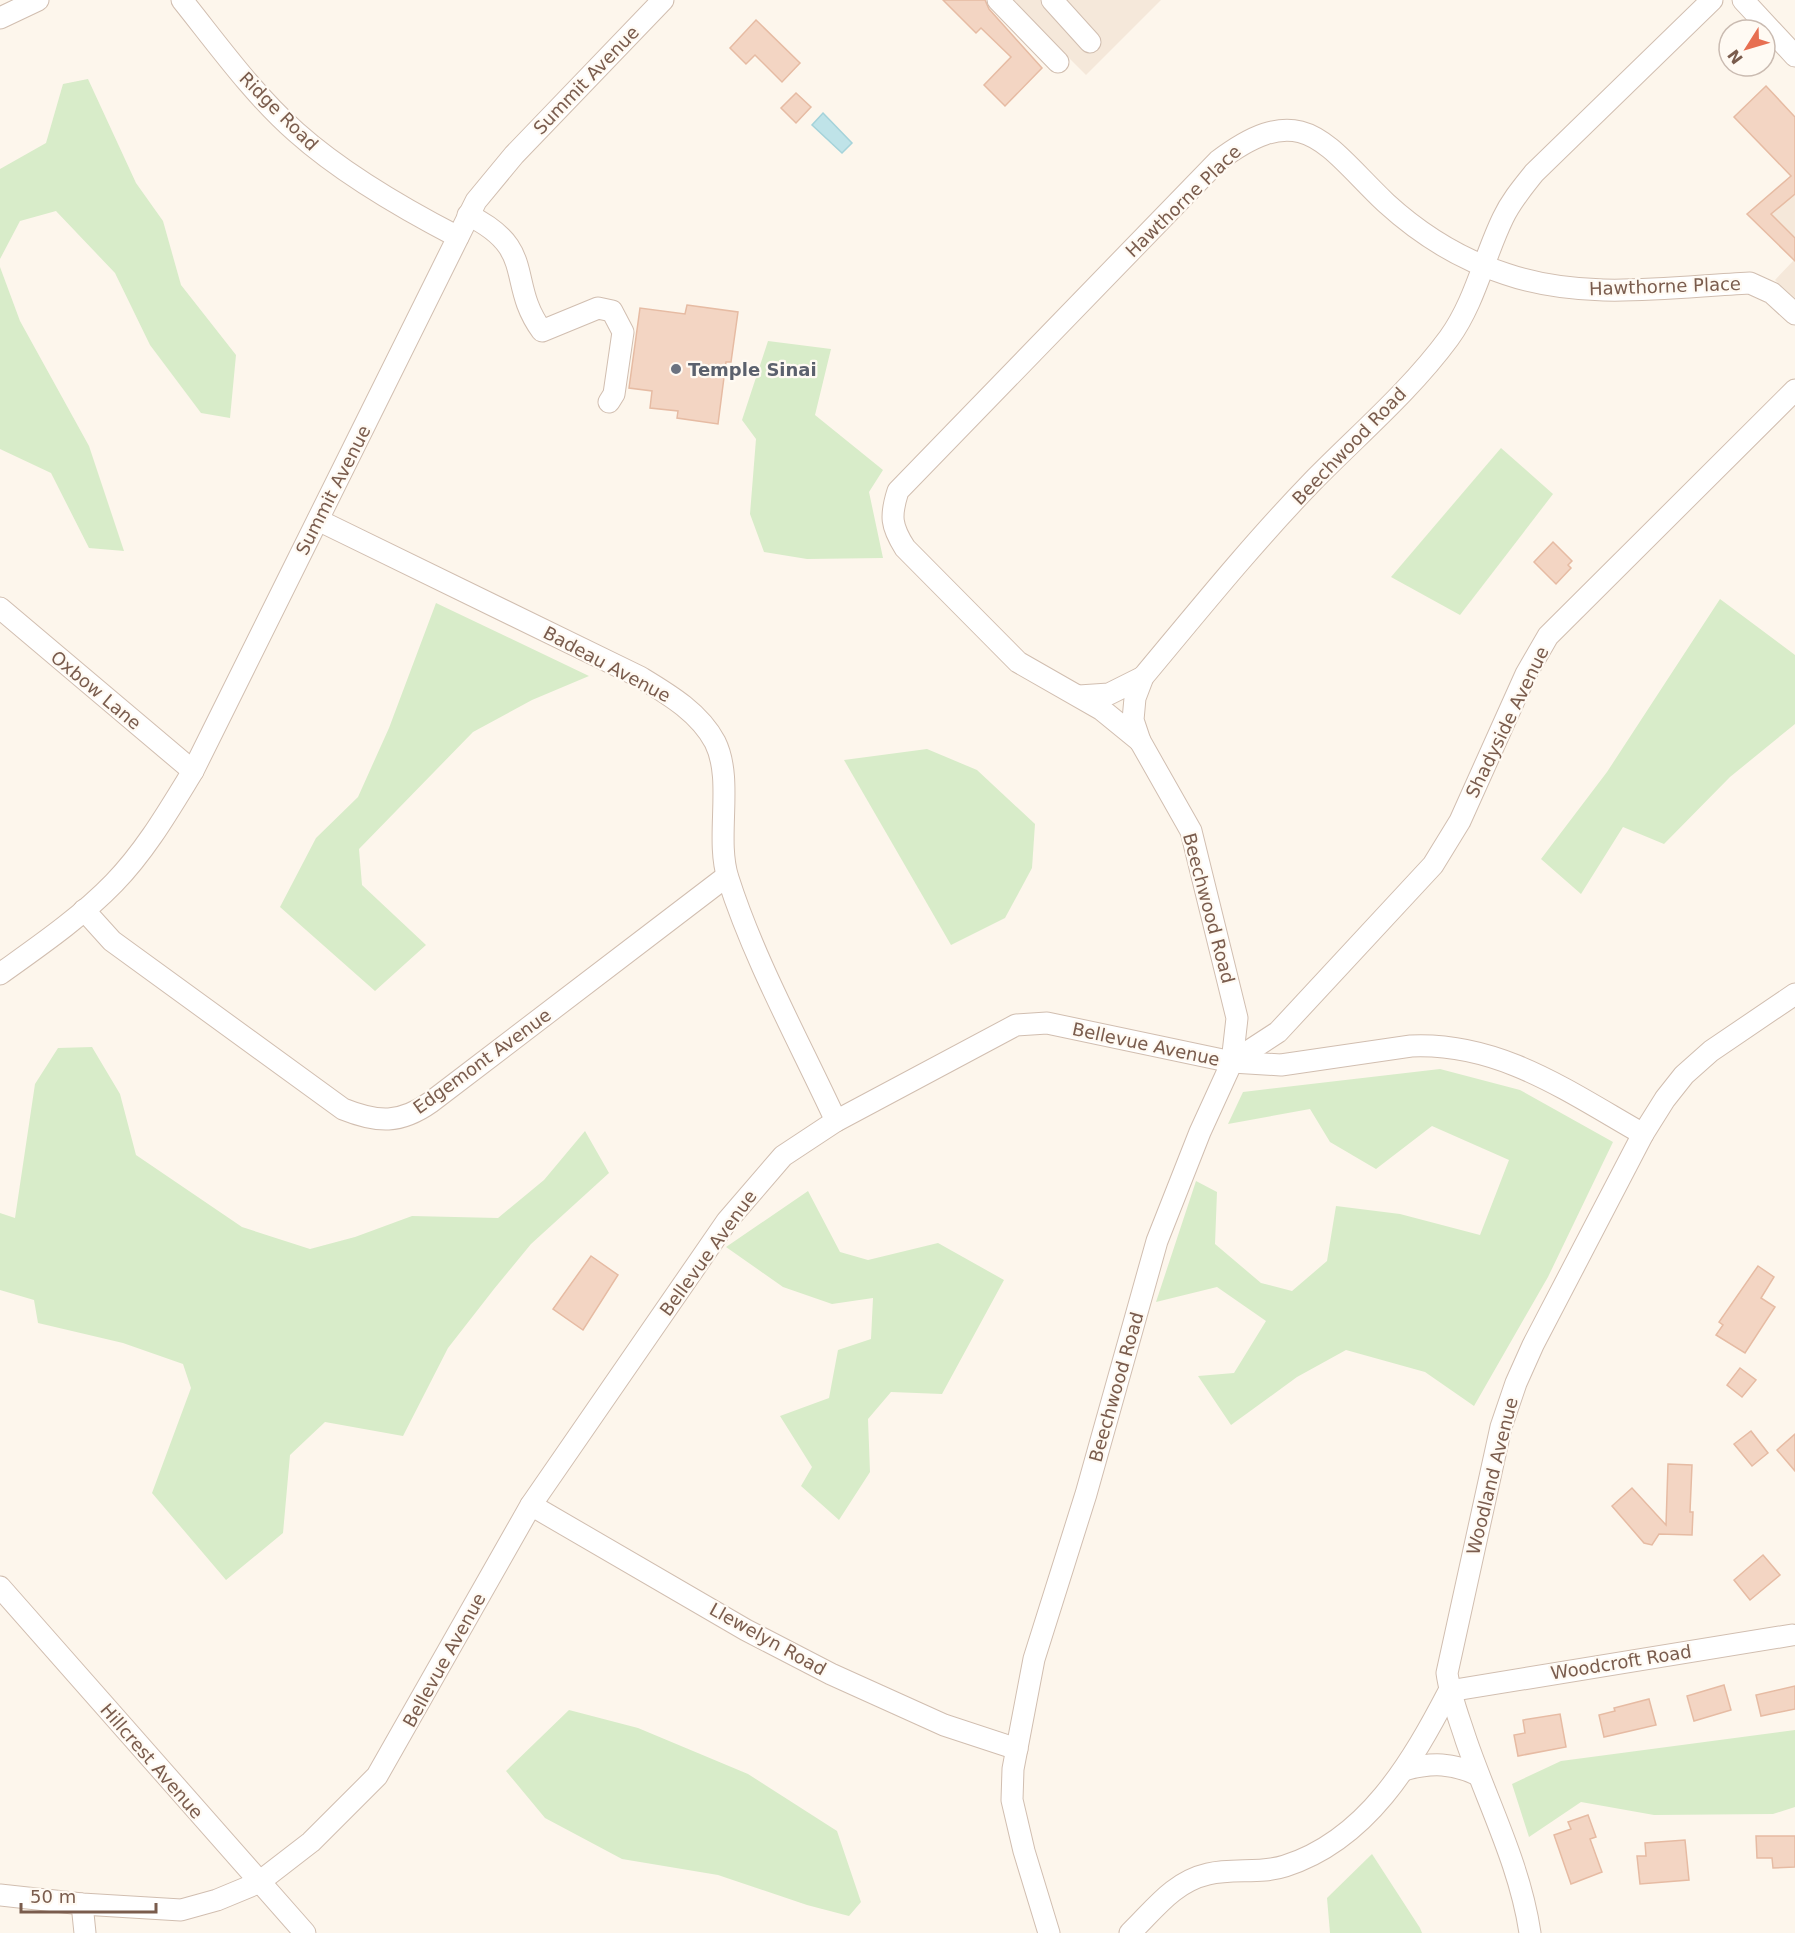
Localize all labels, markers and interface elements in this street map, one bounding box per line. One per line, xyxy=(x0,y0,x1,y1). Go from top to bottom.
north arrow xyxy=(1717,18,1777,78)
street label: Summit Avenue xyxy=(529,21,643,139)
text: N xyxy=(1724,46,1747,68)
street label: Ridge Road xyxy=(235,67,323,155)
street label: Hawthorne Place xyxy=(1121,141,1245,261)
street label: Hawthorne Place xyxy=(1589,273,1741,299)
place label: Temple Sinai xyxy=(688,359,817,380)
marker: Temple Sinai xyxy=(669,362,683,376)
street label: Beechwood Road xyxy=(1288,383,1410,509)
street label: Summit Avenue xyxy=(291,422,375,558)
street label: Badeau Avenue xyxy=(540,622,674,706)
street label: Shadyside Avenue xyxy=(1461,643,1553,801)
street label: Oxbow Lane xyxy=(47,646,145,734)
street label: Beechwood Road xyxy=(1179,830,1239,986)
street label: Edgemont Avenue xyxy=(409,1004,555,1118)
street label: Bellevue Avenue xyxy=(1070,1018,1222,1070)
street label: Bellevue Avenue xyxy=(655,1186,761,1320)
street label: Beechwood Road xyxy=(1085,1310,1147,1464)
street label: Woodland Avenue xyxy=(1462,1395,1522,1557)
street label: Bellevue Avenue xyxy=(398,1589,490,1731)
street label: Llewelyn Road xyxy=(706,1598,830,1680)
street label: Woodcroft Road xyxy=(1549,1641,1693,1683)
street label: Hillcrest Avenue xyxy=(96,1699,208,1823)
scale bar xyxy=(21,1876,156,1914)
text: 50 m xyxy=(30,1886,76,1907)

